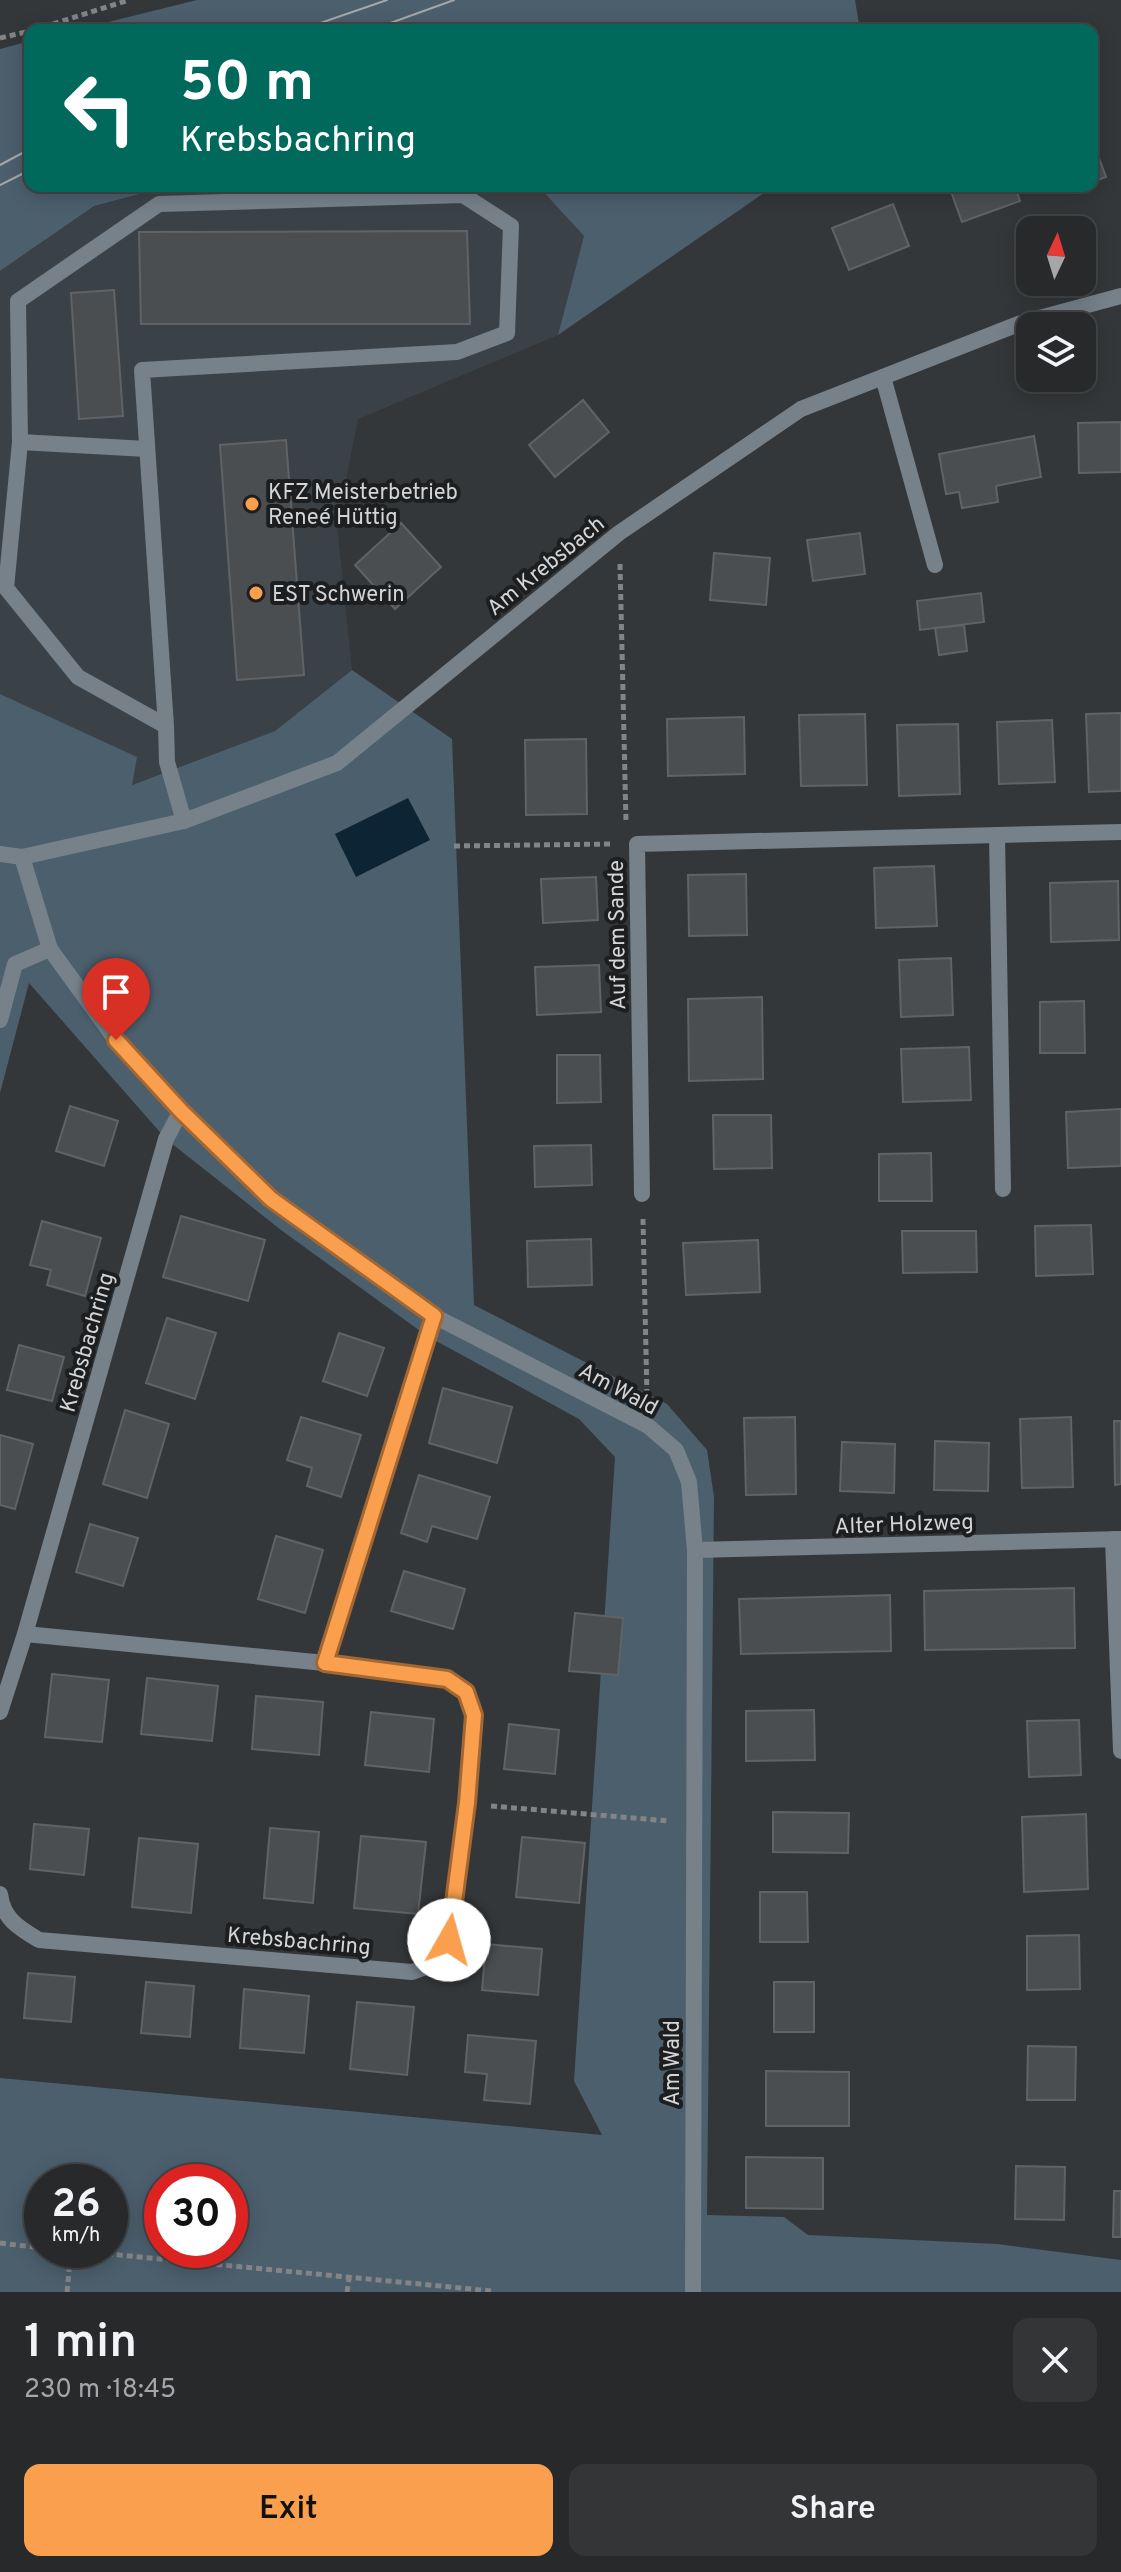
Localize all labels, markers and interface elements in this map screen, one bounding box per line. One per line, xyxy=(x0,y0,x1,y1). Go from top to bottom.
text: 50 m xyxy=(180,50,314,120)
icon: left xyxy=(48,56,152,160)
text: Krebsbachring xyxy=(180,119,416,165)
north arrow xyxy=(1016,216,1096,296)
map controls xyxy=(1016,216,1096,392)
button: layers xyxy=(1016,312,1096,392)
place label: KFZ Meisterbetrieb Reneé Hüttig xyxy=(268,480,458,532)
marker: KFZ Meisterbetrieb Reneé Hüttig xyxy=(243,495,261,513)
street label: Am Krebsbach xyxy=(482,511,611,623)
place label: EST Schwerin xyxy=(272,582,405,609)
marker: EST Schwerin xyxy=(247,584,265,602)
street label: Auf dem Sande xyxy=(604,860,633,1010)
pin xyxy=(82,958,150,1040)
icon: arrive xyxy=(94,970,138,1014)
street label: Krebsbachring xyxy=(56,1270,121,1416)
street label: Am Wald xyxy=(574,1358,662,1422)
street label: Alter Holzweg xyxy=(834,1510,974,1541)
position arrow xyxy=(407,1898,491,1982)
street label: Krebsbachring xyxy=(226,1923,372,1962)
street label: Am Wald xyxy=(660,2020,687,2106)
speed limit sign: 30 xyxy=(144,2164,248,2268)
text: 26 xyxy=(51,2181,101,2231)
text: km/h xyxy=(52,2223,100,2249)
text: 1 min xyxy=(24,2314,137,2374)
button: close xyxy=(1013,2318,1097,2402)
text: 230 m · 18:45 xyxy=(24,2374,176,2407)
button: Exit xyxy=(24,2464,553,2556)
button: Share xyxy=(569,2464,1097,2556)

